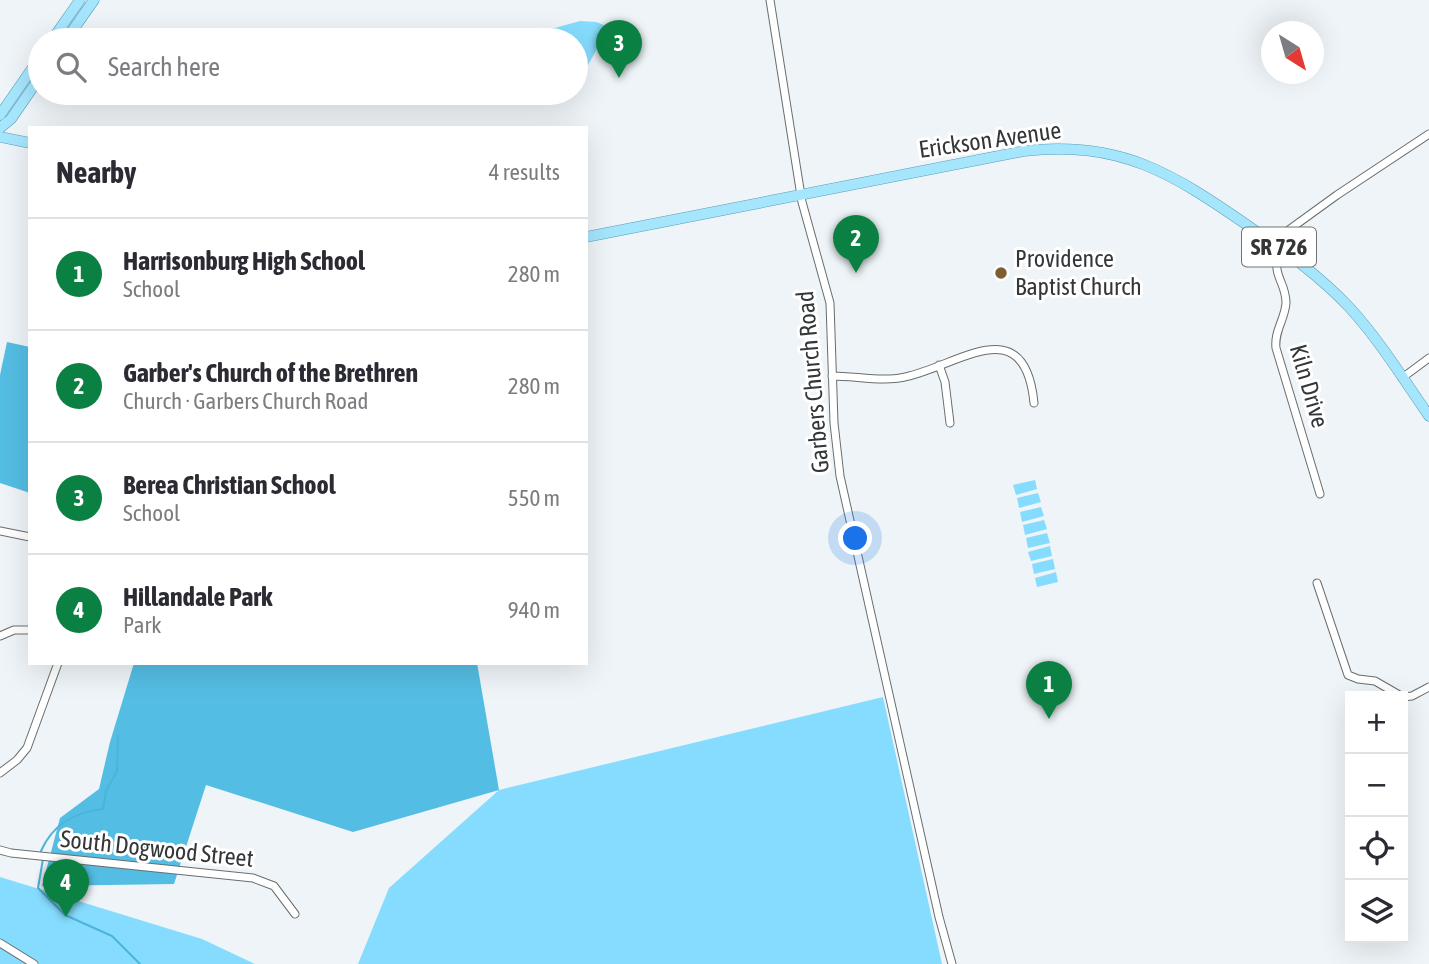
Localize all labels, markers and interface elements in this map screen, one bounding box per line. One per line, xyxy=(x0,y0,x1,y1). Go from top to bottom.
pin: 3 xyxy=(596,20,642,78)
north arrow xyxy=(1261,21,1324,84)
search box xyxy=(28,28,588,105)
icon: search xyxy=(52,48,90,86)
text: Search here xyxy=(108,52,220,82)
street label: Erickson Avenue xyxy=(917,116,1063,163)
text: Nearby xyxy=(56,155,136,189)
text: 4 results xyxy=(489,159,560,185)
pin: 2 xyxy=(833,215,879,273)
road number: SR 726 xyxy=(1242,228,1316,266)
place label: Providence Baptist Church xyxy=(1015,245,1142,300)
text: Harrisonburg High School xyxy=(123,246,365,276)
text: 1 xyxy=(74,261,84,287)
text: 280 m xyxy=(508,261,560,287)
marker: Providence Baptist Church xyxy=(993,265,1009,281)
text: School xyxy=(123,276,180,302)
street label: Garbers Church Road xyxy=(791,290,834,474)
street label: Kiln Drive xyxy=(1285,341,1334,431)
text: Garber's Church of the Brethren xyxy=(123,358,418,388)
text: 2 xyxy=(74,373,84,399)
text: 280 m xyxy=(508,373,560,399)
text: Church · Garbers Church Road xyxy=(123,388,368,414)
text: Berea Christian School xyxy=(123,470,336,500)
text: 3 xyxy=(74,485,84,511)
text: 550 m xyxy=(508,485,560,511)
text: School xyxy=(123,500,180,526)
your location xyxy=(838,521,872,555)
text: Hillandale Park xyxy=(123,582,272,612)
text: 4 xyxy=(74,597,84,623)
text: 940 m xyxy=(508,597,560,623)
text: Park xyxy=(123,612,161,638)
pin: 1 xyxy=(1026,661,1072,719)
map controls xyxy=(1345,691,1408,943)
button: + xyxy=(1345,691,1408,754)
button: − xyxy=(1345,754,1408,817)
button: locate xyxy=(1345,817,1408,880)
street label: South Dogwood Street xyxy=(59,825,255,872)
pin: 4 xyxy=(43,859,89,917)
button: layers xyxy=(1345,880,1408,943)

